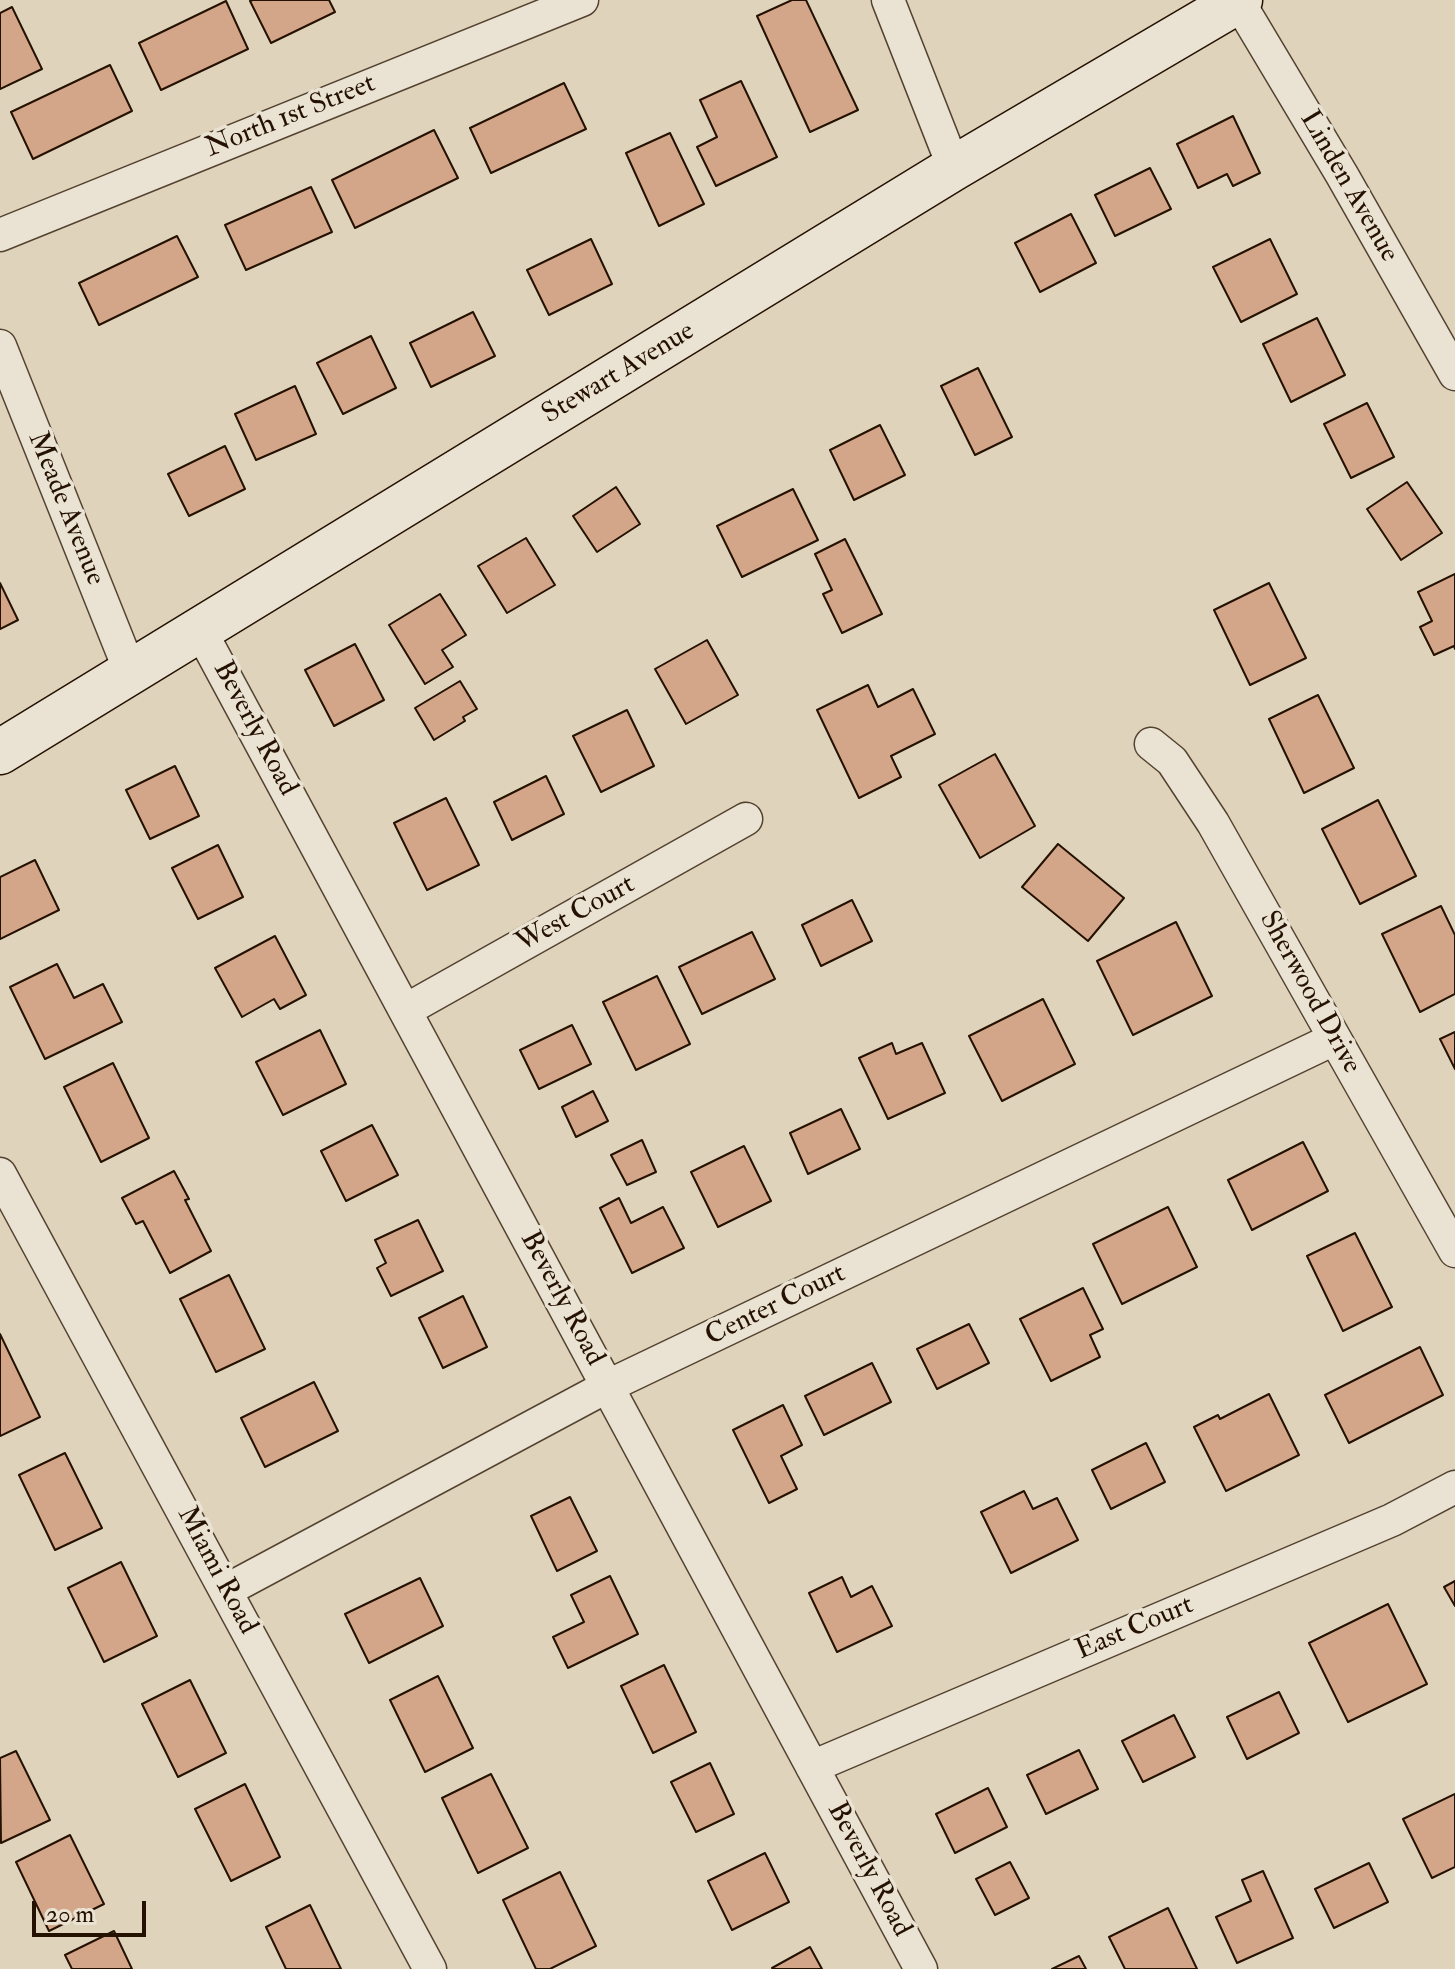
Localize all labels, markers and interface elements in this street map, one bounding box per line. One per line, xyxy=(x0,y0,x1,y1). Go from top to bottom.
street label: North 1st Street xyxy=(201,68,381,166)
street label: Linden Avenue xyxy=(1291,105,1405,269)
street label: Stewart Avenue xyxy=(537,315,701,433)
street label: Meade Avenue xyxy=(19,427,111,591)
street label: Beverly Road xyxy=(204,656,304,802)
street label: West Court xyxy=(511,869,641,961)
street label: Sherwood Drive xyxy=(1251,906,1367,1080)
street label: Beverly Road xyxy=(511,1226,611,1372)
street label: Center Court xyxy=(701,1258,851,1354)
street label: Miami Road xyxy=(168,1501,264,1641)
street label: East Court xyxy=(1071,1589,1199,1669)
street label: Beverly Road xyxy=(818,1797,918,1943)
scale bar xyxy=(36,1885,150,1935)
text: 20 m xyxy=(46,1899,94,1930)

